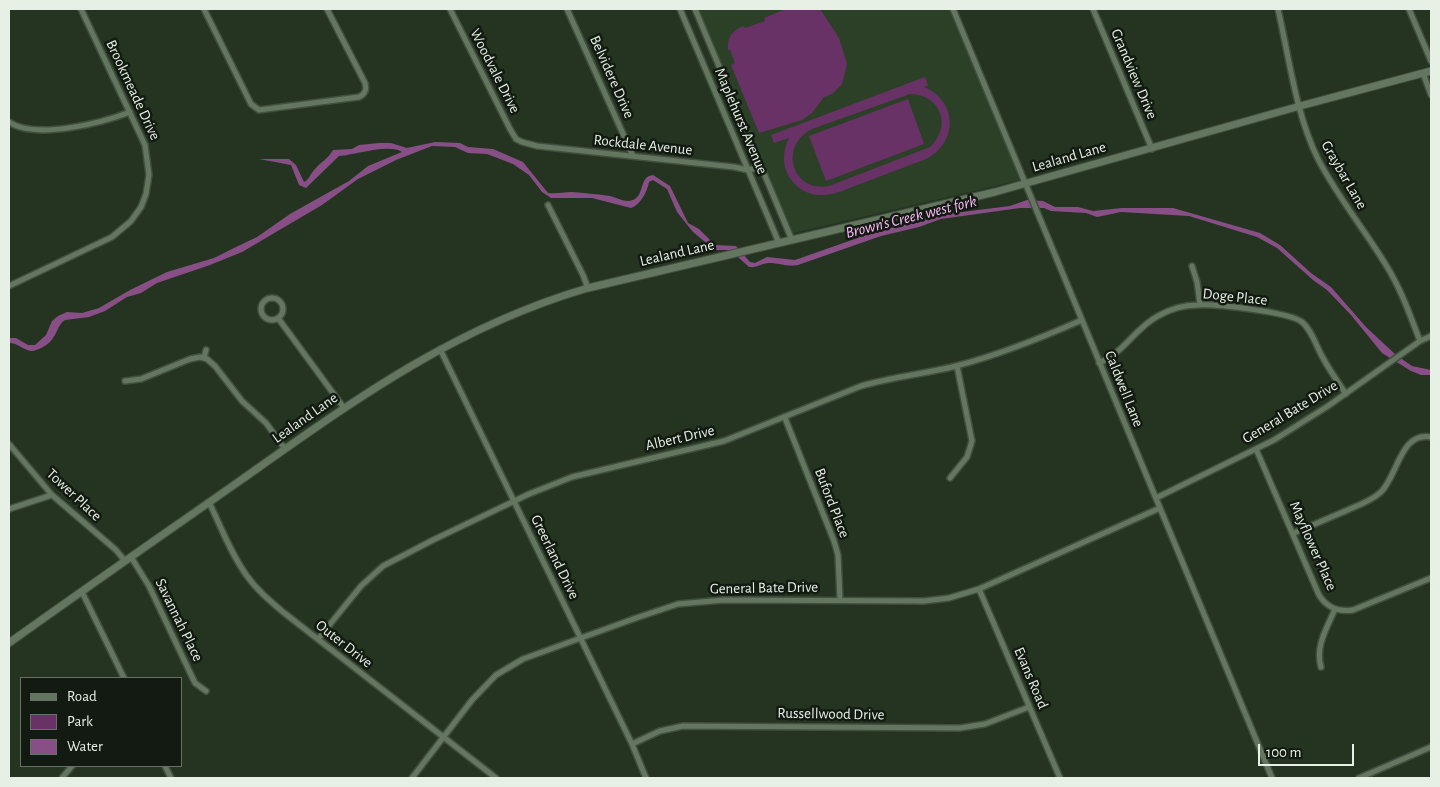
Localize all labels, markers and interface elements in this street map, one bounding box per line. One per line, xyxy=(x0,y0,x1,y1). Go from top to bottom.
street label: Woodvale Drive xyxy=(466,26,524,116)
street label: Grandview Drive xyxy=(1107,26,1161,122)
street label: Belvidere Drive xyxy=(586,33,638,121)
street label: Brookmeade Drive xyxy=(102,37,164,143)
street label: Maplehurst Avenue xyxy=(711,65,771,177)
street label: Rockdale Avenue xyxy=(593,131,693,159)
street label: Lealand Lane xyxy=(1030,138,1108,176)
street label: Graybar Lane xyxy=(1317,138,1371,212)
water label: Brown's Creek west fork xyxy=(843,191,979,243)
street label: Lealand Lane xyxy=(638,236,716,270)
street label: Doge Place xyxy=(1202,285,1268,309)
street label: Caldwell Lane xyxy=(1101,348,1147,430)
street label: General Bate Drive xyxy=(1239,376,1341,448)
street label: Lealand Lane xyxy=(269,389,341,447)
street label: Albert Drive xyxy=(644,421,716,455)
street label: Tower Place xyxy=(43,465,105,525)
street label: Buford Place xyxy=(810,466,854,540)
street label: Mayflower Place xyxy=(1285,499,1341,593)
street label: Greerland Drive xyxy=(527,512,583,602)
street label: Savannah Place xyxy=(151,576,207,664)
street label: General Bate Drive xyxy=(710,578,818,598)
street label: Outer Drive xyxy=(312,616,376,672)
street label: Evans Road xyxy=(1010,644,1052,712)
legend xyxy=(20,677,182,767)
text: Road xyxy=(67,689,97,704)
street label: Russellwood Drive xyxy=(777,704,885,724)
text: Park xyxy=(67,714,93,729)
scale bar xyxy=(1260,734,1356,766)
text: Water xyxy=(67,739,103,754)
text: 100 m xyxy=(1266,745,1301,760)

